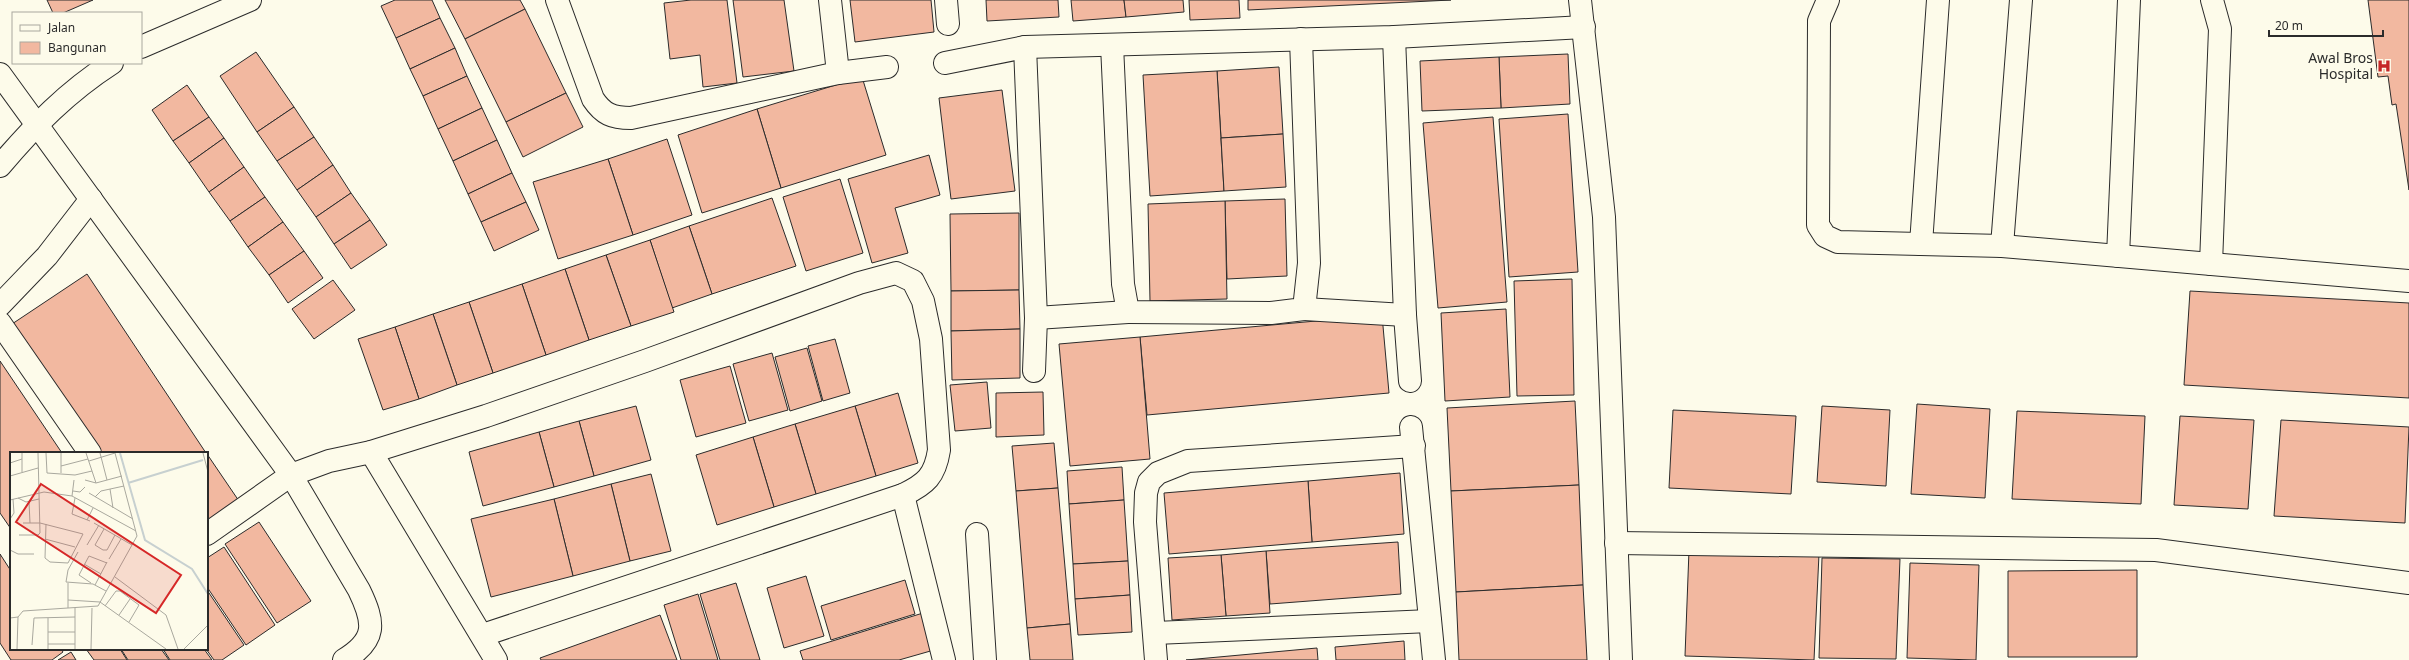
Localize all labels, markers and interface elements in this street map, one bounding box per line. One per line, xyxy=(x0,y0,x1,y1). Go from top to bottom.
legend xyxy=(12,12,142,64)
scale bar xyxy=(2269,12,2383,38)
text: 20 m xyxy=(2275,17,2303,34)
text: Jalan xyxy=(47,19,75,36)
text: Bangunan xyxy=(48,39,106,56)
place label: Awal Bros Hospital xyxy=(2308,48,2373,83)
hospital icon: Awal Bros Hospital xyxy=(2376,58,2392,74)
inset map xyxy=(10,452,208,650)

